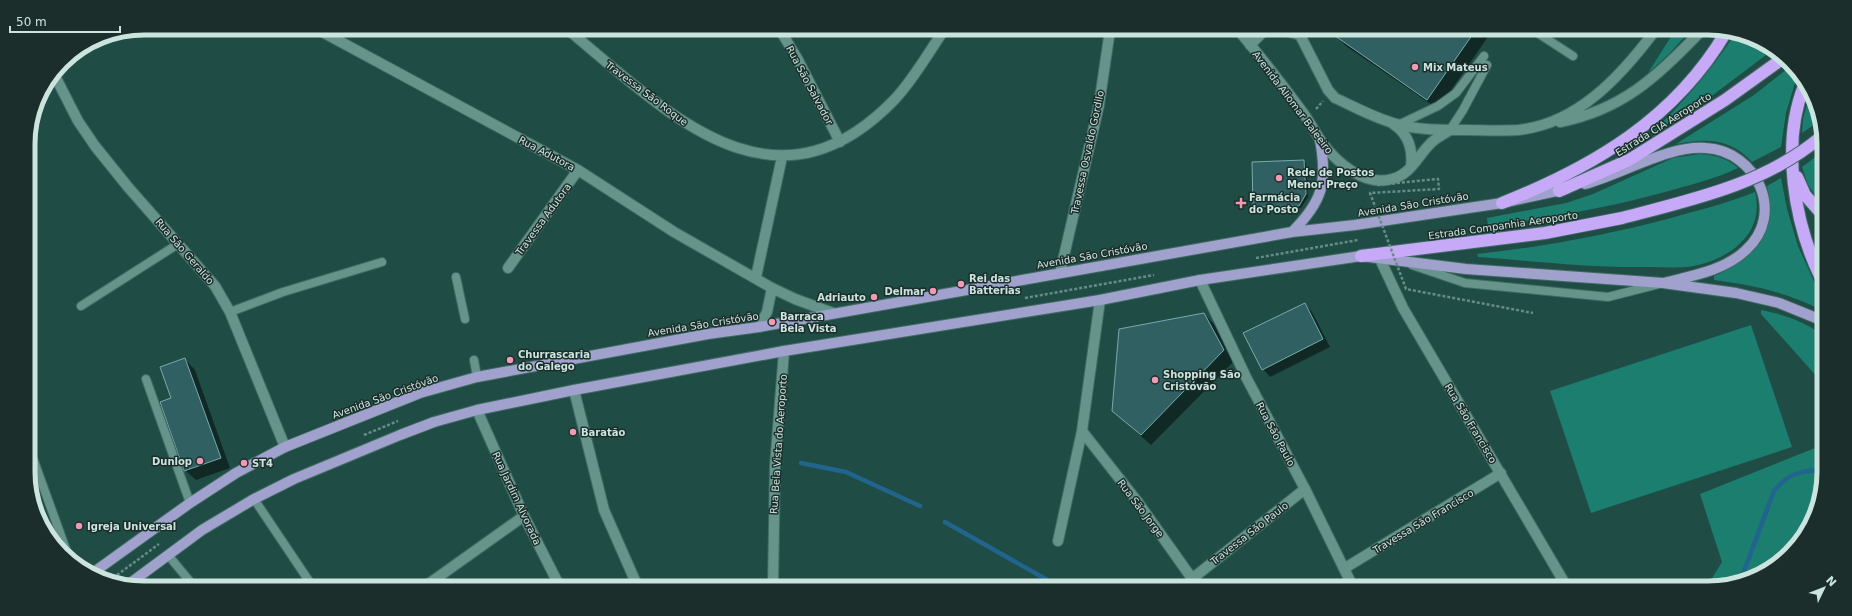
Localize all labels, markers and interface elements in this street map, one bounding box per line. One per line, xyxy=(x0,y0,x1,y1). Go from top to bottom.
scale bar xyxy=(10,8,120,34)
text: 50 m xyxy=(16,15,47,29)
street label: Rua São Salvador xyxy=(784,44,835,127)
street label: Avenida Aliomar Baleeiro xyxy=(1250,49,1335,156)
street label: Travessa São Roque xyxy=(603,58,690,128)
marker: Mix Mateus xyxy=(1410,62,1420,72)
place label: Mix Mateus xyxy=(1423,62,1488,73)
street label: Travessa Osvaldo Gordilo xyxy=(1069,89,1106,216)
street label: Estrada CIA Aeroporto xyxy=(1613,90,1713,158)
street label: Rua Adutora xyxy=(517,134,577,173)
place label: Rede de Postos Menor Preço xyxy=(1287,167,1374,190)
marker: Rede de Postos Menor Preço xyxy=(1274,173,1284,183)
street label: Travessa Adutora xyxy=(513,181,573,258)
street label: Avenida São Cristóvão xyxy=(1357,190,1469,219)
place label: Farmácia do Posto xyxy=(1249,192,1300,215)
marker: Farmácia do Posto xyxy=(1236,198,1246,208)
street label: Estrada Companhia Aeroporto xyxy=(1428,210,1579,241)
street label: Rua São Geraldo xyxy=(153,216,216,286)
street label: Avenida São Cristóvão xyxy=(1036,240,1148,271)
place label: Rei das Batterias xyxy=(969,273,1021,296)
marker: Rei das Batterias xyxy=(956,279,966,289)
place label: Delmar xyxy=(884,286,925,297)
marker: Delmar xyxy=(928,286,938,296)
place label: Adriauto xyxy=(817,292,866,303)
marker: Adriauto xyxy=(869,292,879,302)
street label: Avenida São Cristóvão xyxy=(647,310,759,339)
place label: Barraca Bela Vista xyxy=(780,311,837,334)
marker: Barraca Bela Vista xyxy=(767,317,777,327)
place label: Churrascaria do Galego xyxy=(518,349,590,372)
marker: Churrascaria do Galego xyxy=(505,355,515,365)
place label: Shopping São Cristóvão xyxy=(1163,369,1241,392)
street label: Avenida São Cristóvão xyxy=(331,372,440,421)
street label: Rua Bela Vista do Aeroporto xyxy=(768,374,789,514)
marker: Shopping São Cristóvão xyxy=(1150,375,1160,385)
street label: Rua São Francisco xyxy=(1443,382,1499,465)
street label: Rua São Paulo xyxy=(1254,400,1297,468)
marker: Baratão xyxy=(568,427,578,437)
place label: Baratão xyxy=(581,427,626,438)
street label: Rua Jardim Alvorada xyxy=(490,450,543,547)
place label: Dunlop xyxy=(152,456,192,467)
marker: Dunlop xyxy=(195,456,205,466)
marker: ST4 xyxy=(239,458,249,468)
place label: ST4 xyxy=(252,458,273,469)
street label: Rua São Jorge xyxy=(1115,477,1166,539)
street label: Travessa São Francisco xyxy=(1370,487,1475,556)
street label: Travessa São Paulo xyxy=(1208,500,1290,568)
marker: Igreja Universal xyxy=(74,521,84,531)
place label: Igreja Universal xyxy=(87,521,176,532)
north arrow xyxy=(1804,568,1844,608)
text: N xyxy=(1823,574,1839,589)

